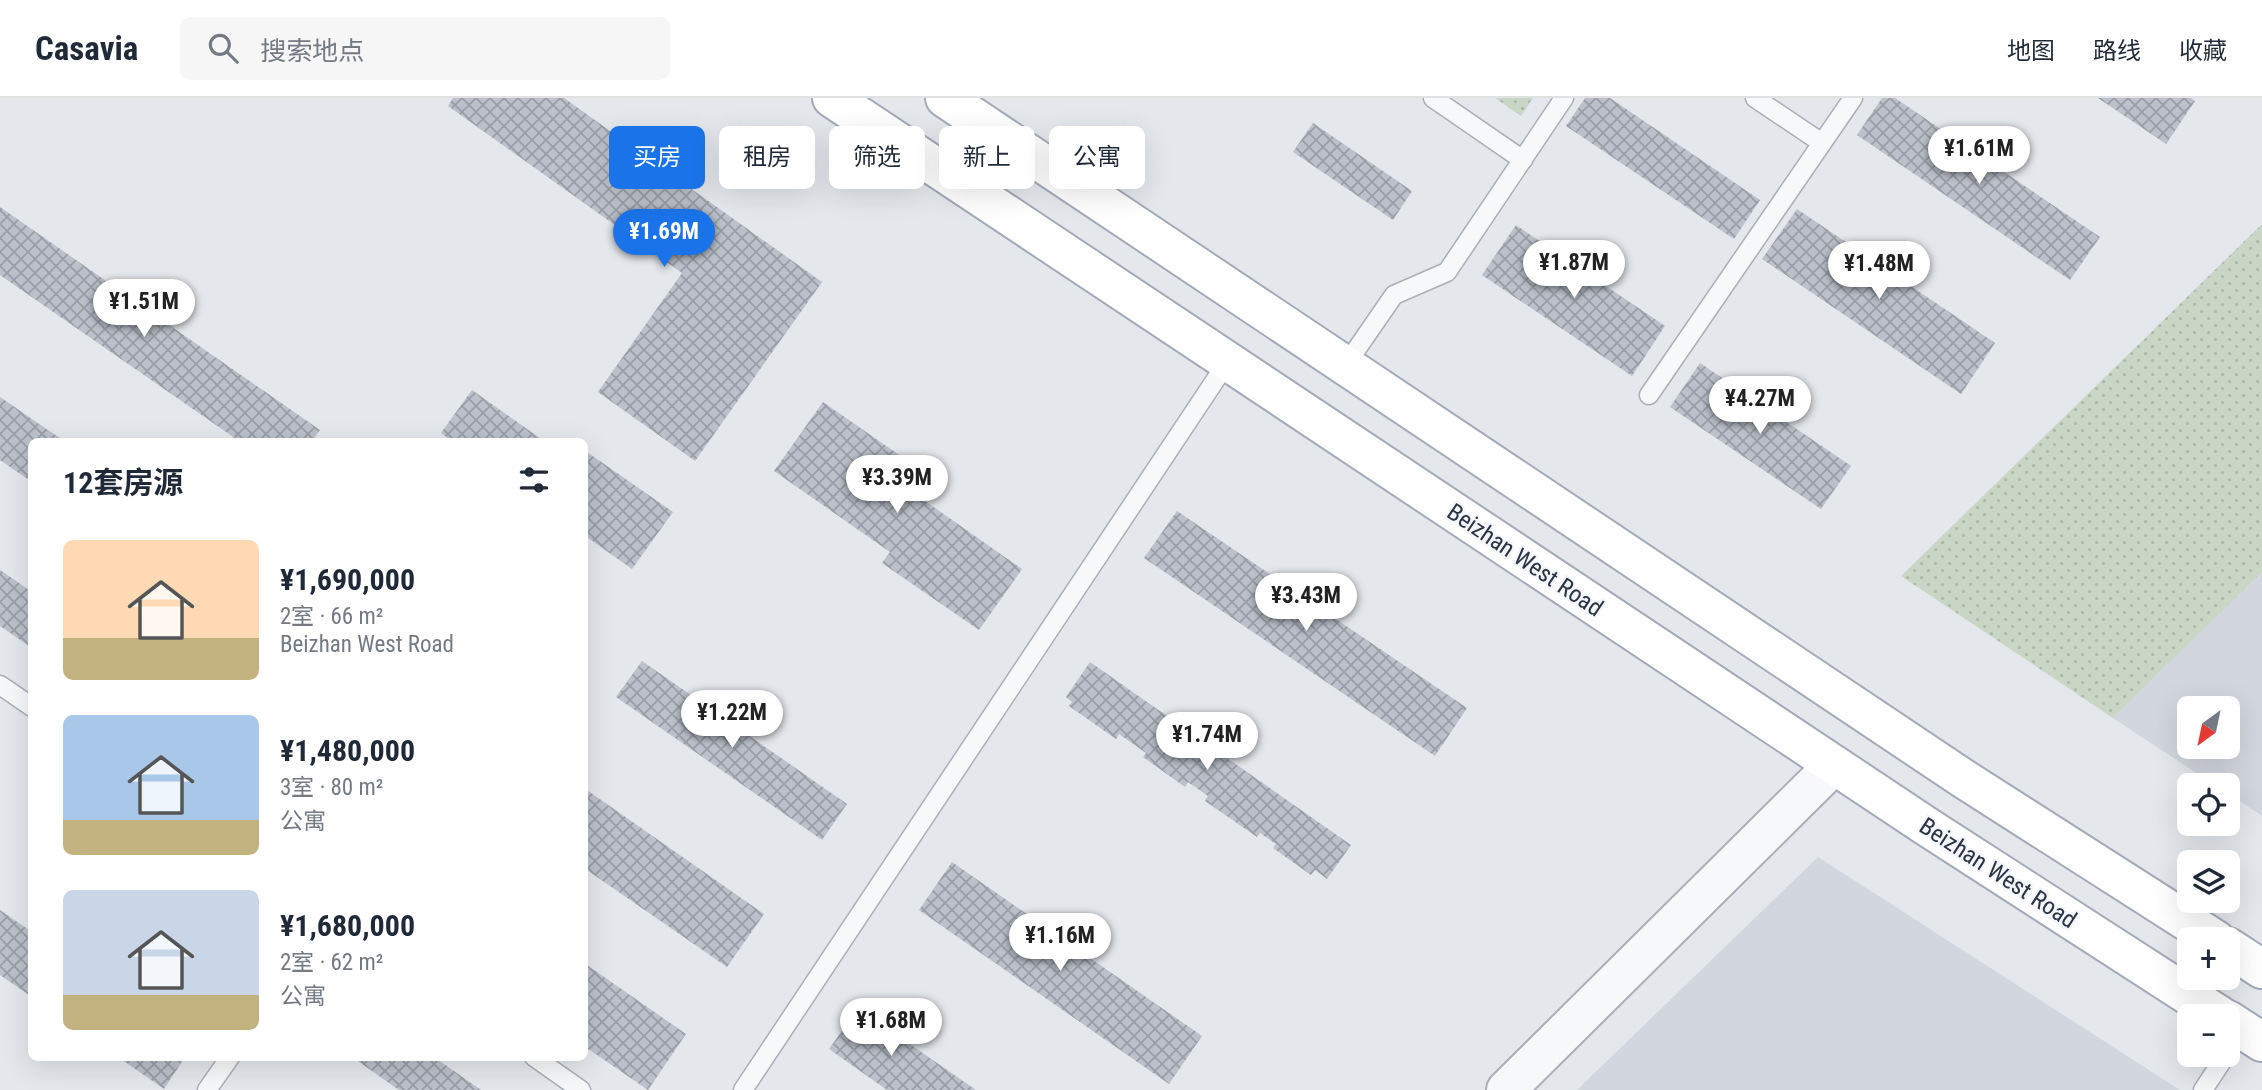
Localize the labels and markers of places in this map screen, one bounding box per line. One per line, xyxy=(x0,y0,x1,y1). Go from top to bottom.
pin: ¥1.61M xyxy=(1922,126,2036,186)
pin: ¥1.69M xyxy=(607,209,721,269)
pin: ¥1.87M xyxy=(1517,240,1631,300)
pin: ¥1.48M xyxy=(1822,242,1936,301)
pin: ¥1.51M xyxy=(87,280,201,339)
pin: ¥4.27M xyxy=(1703,376,1817,436)
pin: ¥3.39M xyxy=(840,456,954,515)
pin: ¥3.43M xyxy=(1249,574,1363,633)
pin: ¥1.22M xyxy=(675,690,789,750)
pin: ¥1.74M xyxy=(1150,712,1264,772)
pin: ¥1.16M xyxy=(1003,914,1117,973)
pin: ¥1.68M xyxy=(834,998,948,1058)

